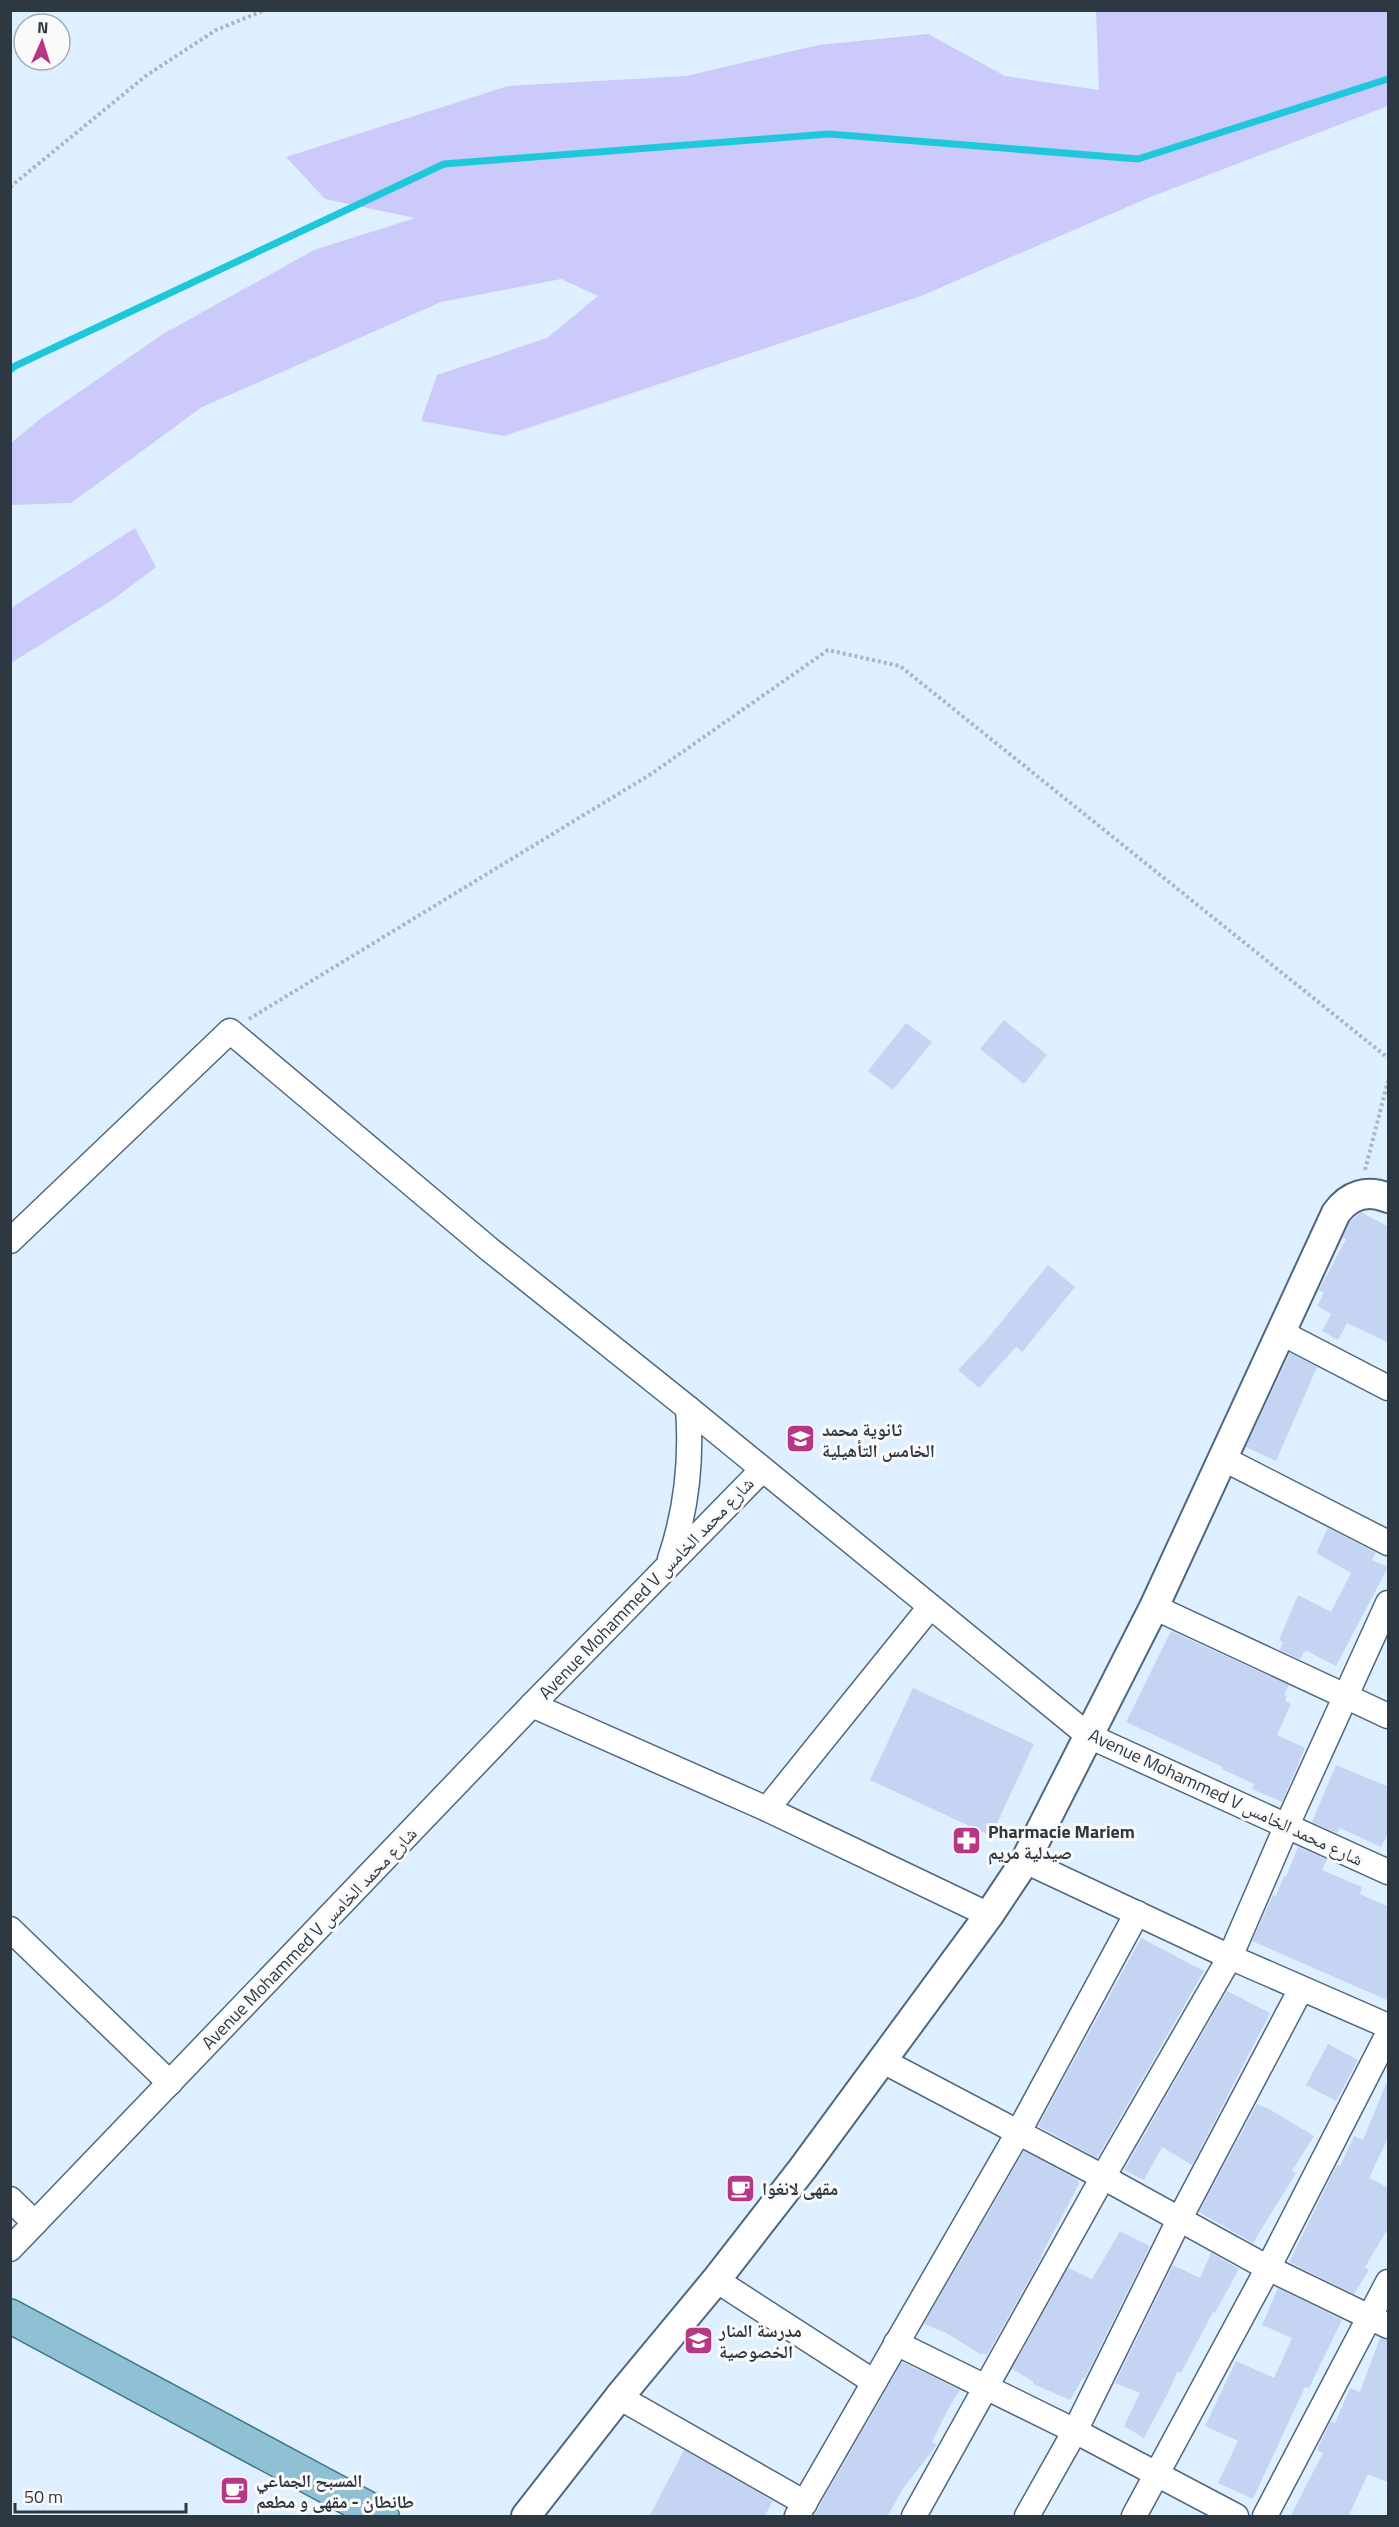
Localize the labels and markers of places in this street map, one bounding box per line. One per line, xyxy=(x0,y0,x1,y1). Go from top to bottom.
place label: ثانوية محمد الخامس التأهيلية xyxy=(822,1416,935,1464)
school or university icon: ثانوية محمد الخامس التأهيلية xyxy=(785,1423,817,1455)
place label: Pharmacie Mariem صيدلية مريم xyxy=(988,1818,1135,1866)
pharmacy icon: Pharmacie Mariem صيدلية مريم xyxy=(951,1825,983,1857)
cafe icon: مقهى لانغوا xyxy=(725,2172,757,2204)
place label: مقهى لانغوا xyxy=(762,2175,838,2202)
place label: مدرسة المنار الخصوصية xyxy=(718,2317,802,2365)
school or university icon: مدرسة المنار الخصوصية xyxy=(682,2324,714,2356)
place label: المسبح الجماعي طانطان - مقهى و مطعم xyxy=(256,2467,414,2515)
cafe icon: المسبح الجماعي طانطان - مقهى و مطعم xyxy=(219,2474,251,2506)

